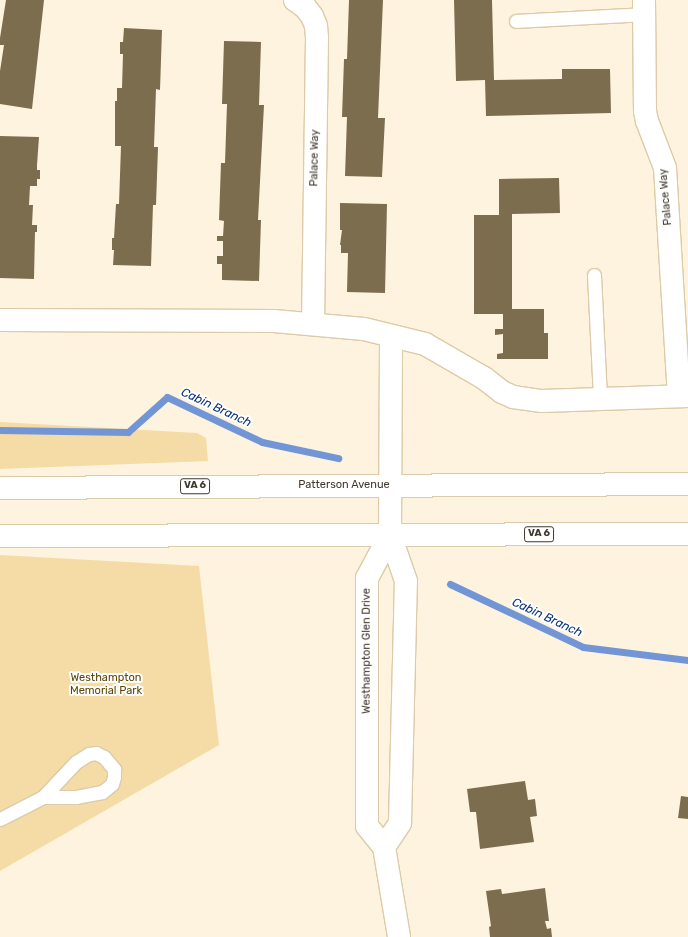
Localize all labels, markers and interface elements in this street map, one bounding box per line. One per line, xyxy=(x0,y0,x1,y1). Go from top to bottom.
street label: Palace Way xyxy=(308,129,322,187)
street label: Palace Way xyxy=(657,168,675,226)
water label: Cabin Branch xyxy=(178,385,254,431)
road number: VA 6 xyxy=(179,478,211,494)
street label: Patterson Avenue xyxy=(298,478,390,492)
road number: VA 6 xyxy=(523,526,555,542)
street label: Westhampton Glen Drive xyxy=(360,588,374,714)
water label: Cabin Branch xyxy=(509,595,585,641)
park label: Westhampton Memorial Park xyxy=(70,672,142,698)

